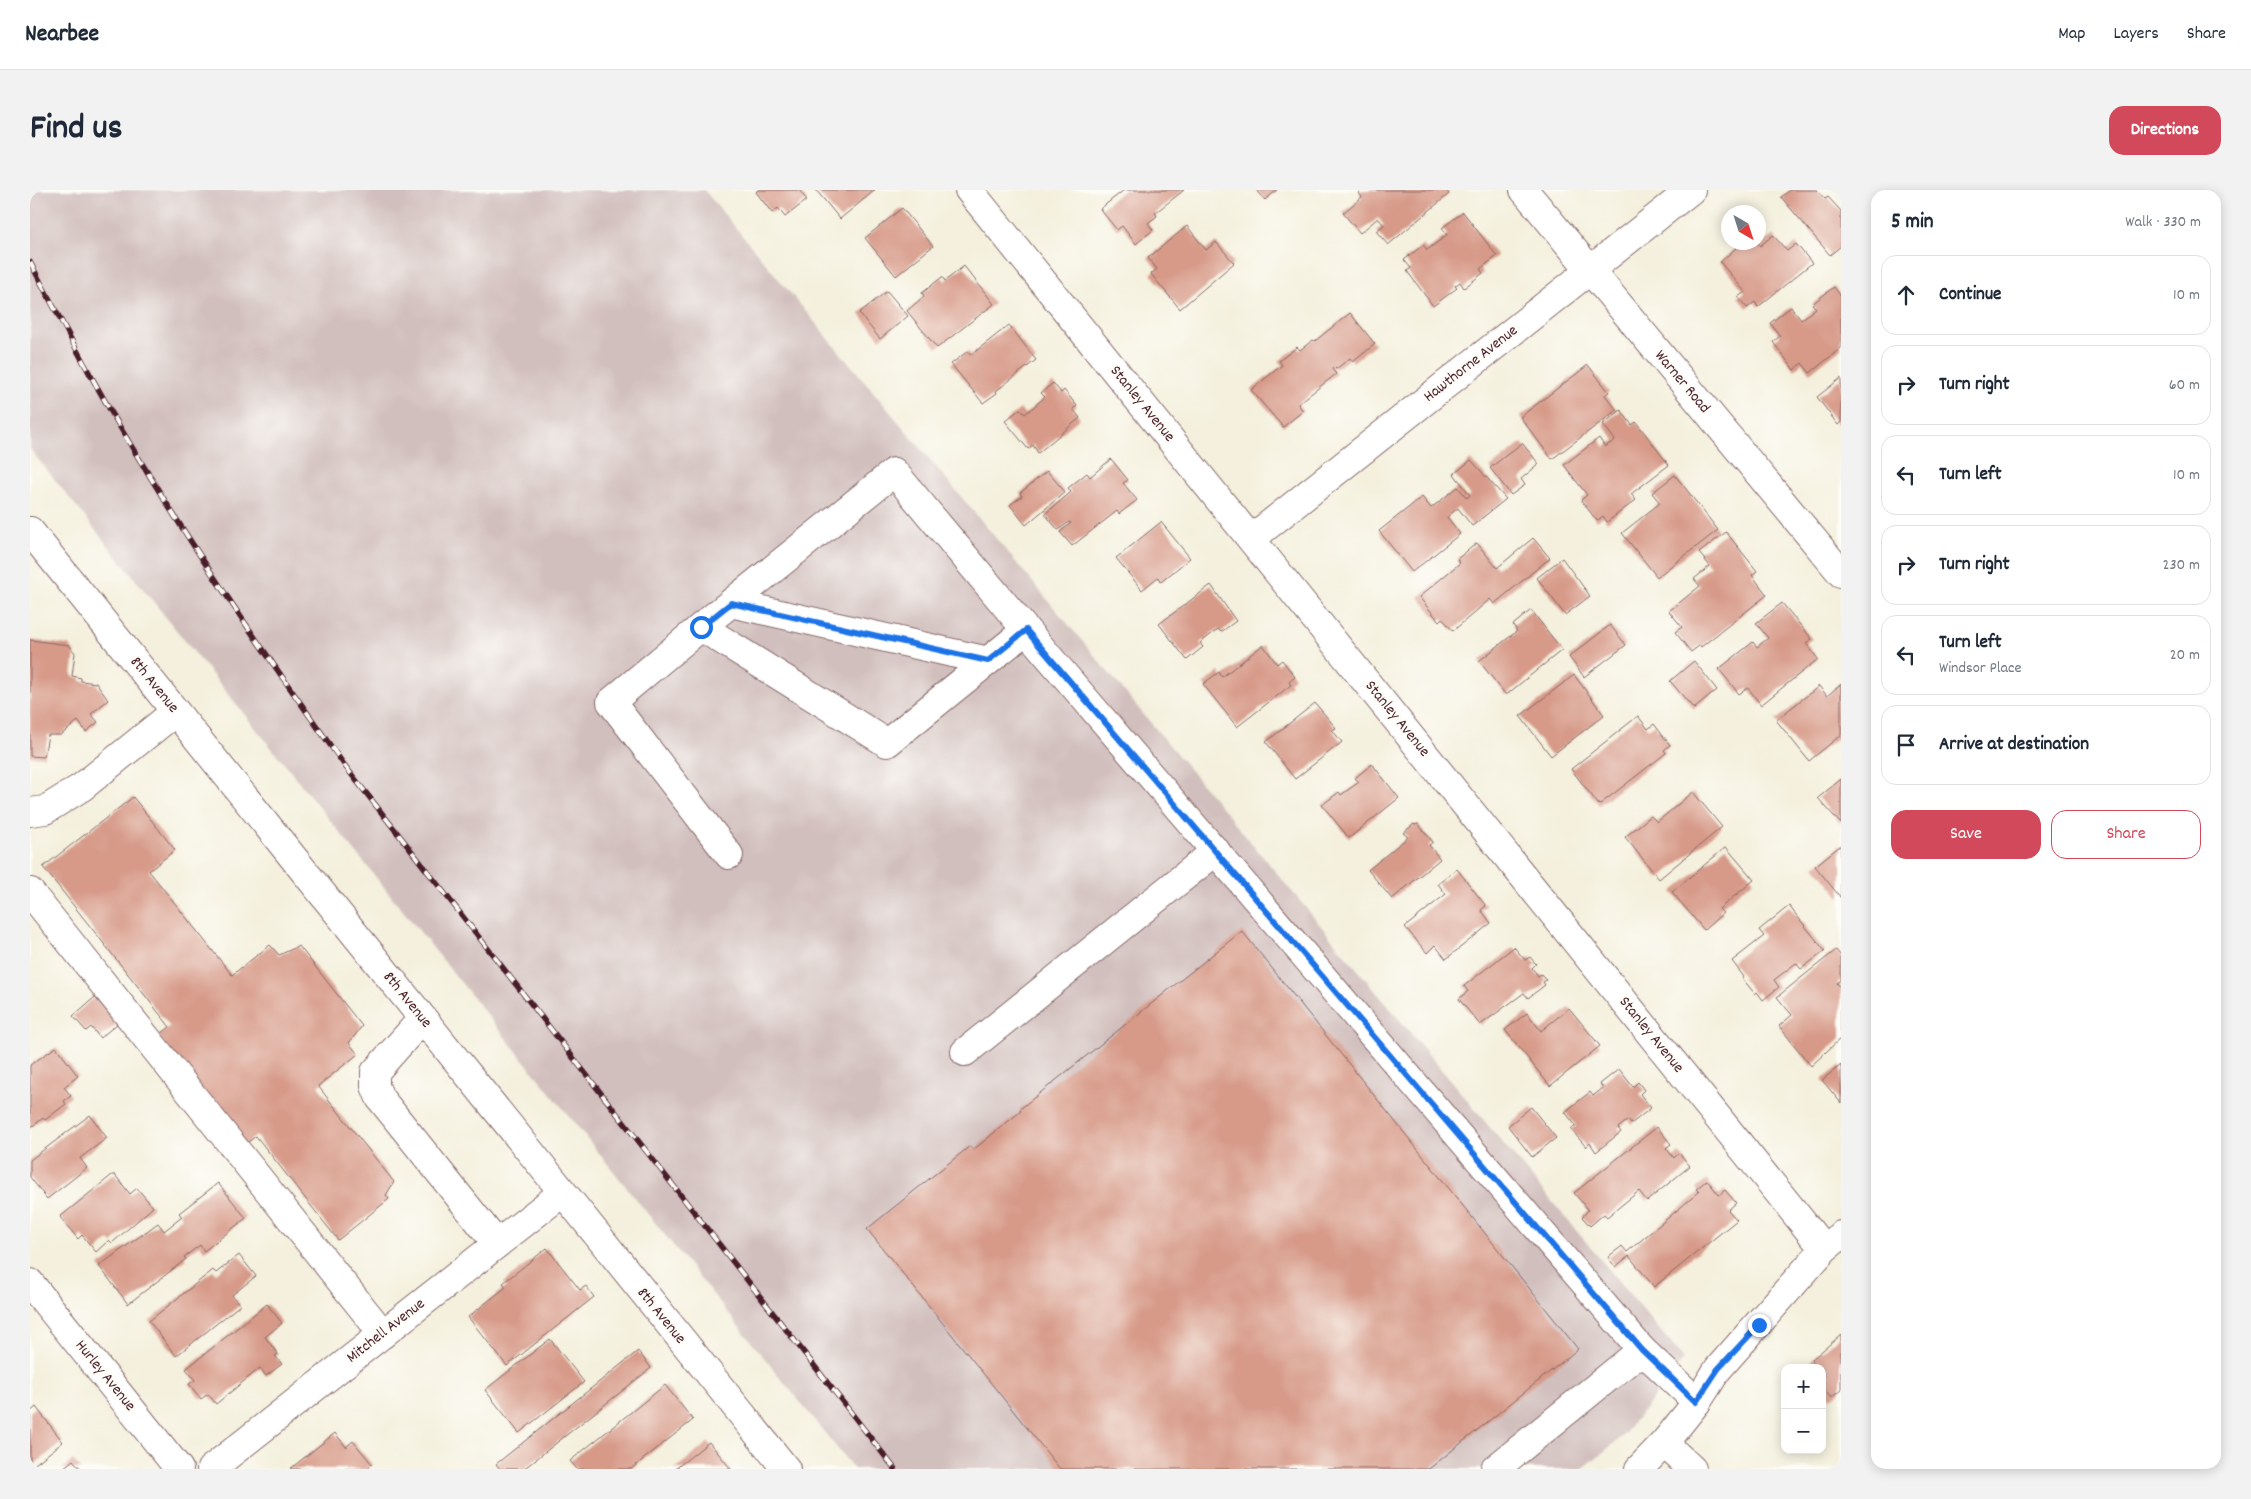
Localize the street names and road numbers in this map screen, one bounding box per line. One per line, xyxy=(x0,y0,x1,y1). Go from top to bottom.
street label: Hawthorne Avenue xyxy=(1419,320,1523,408)
street label: Warner Road xyxy=(1649,345,1715,419)
street label: Stanley Avenue xyxy=(1104,361,1180,447)
street label: 8th Avenue xyxy=(124,652,184,718)
street label: Stanley Avenue xyxy=(1359,676,1435,762)
street label: 8th Avenue xyxy=(377,967,437,1033)
street label: Stanley Avenue xyxy=(1613,992,1689,1078)
street label: 8th Avenue xyxy=(631,1283,691,1349)
street label: Mitchell Avenue xyxy=(342,1293,430,1369)
street label: Hurley Avenue xyxy=(69,1335,141,1417)

